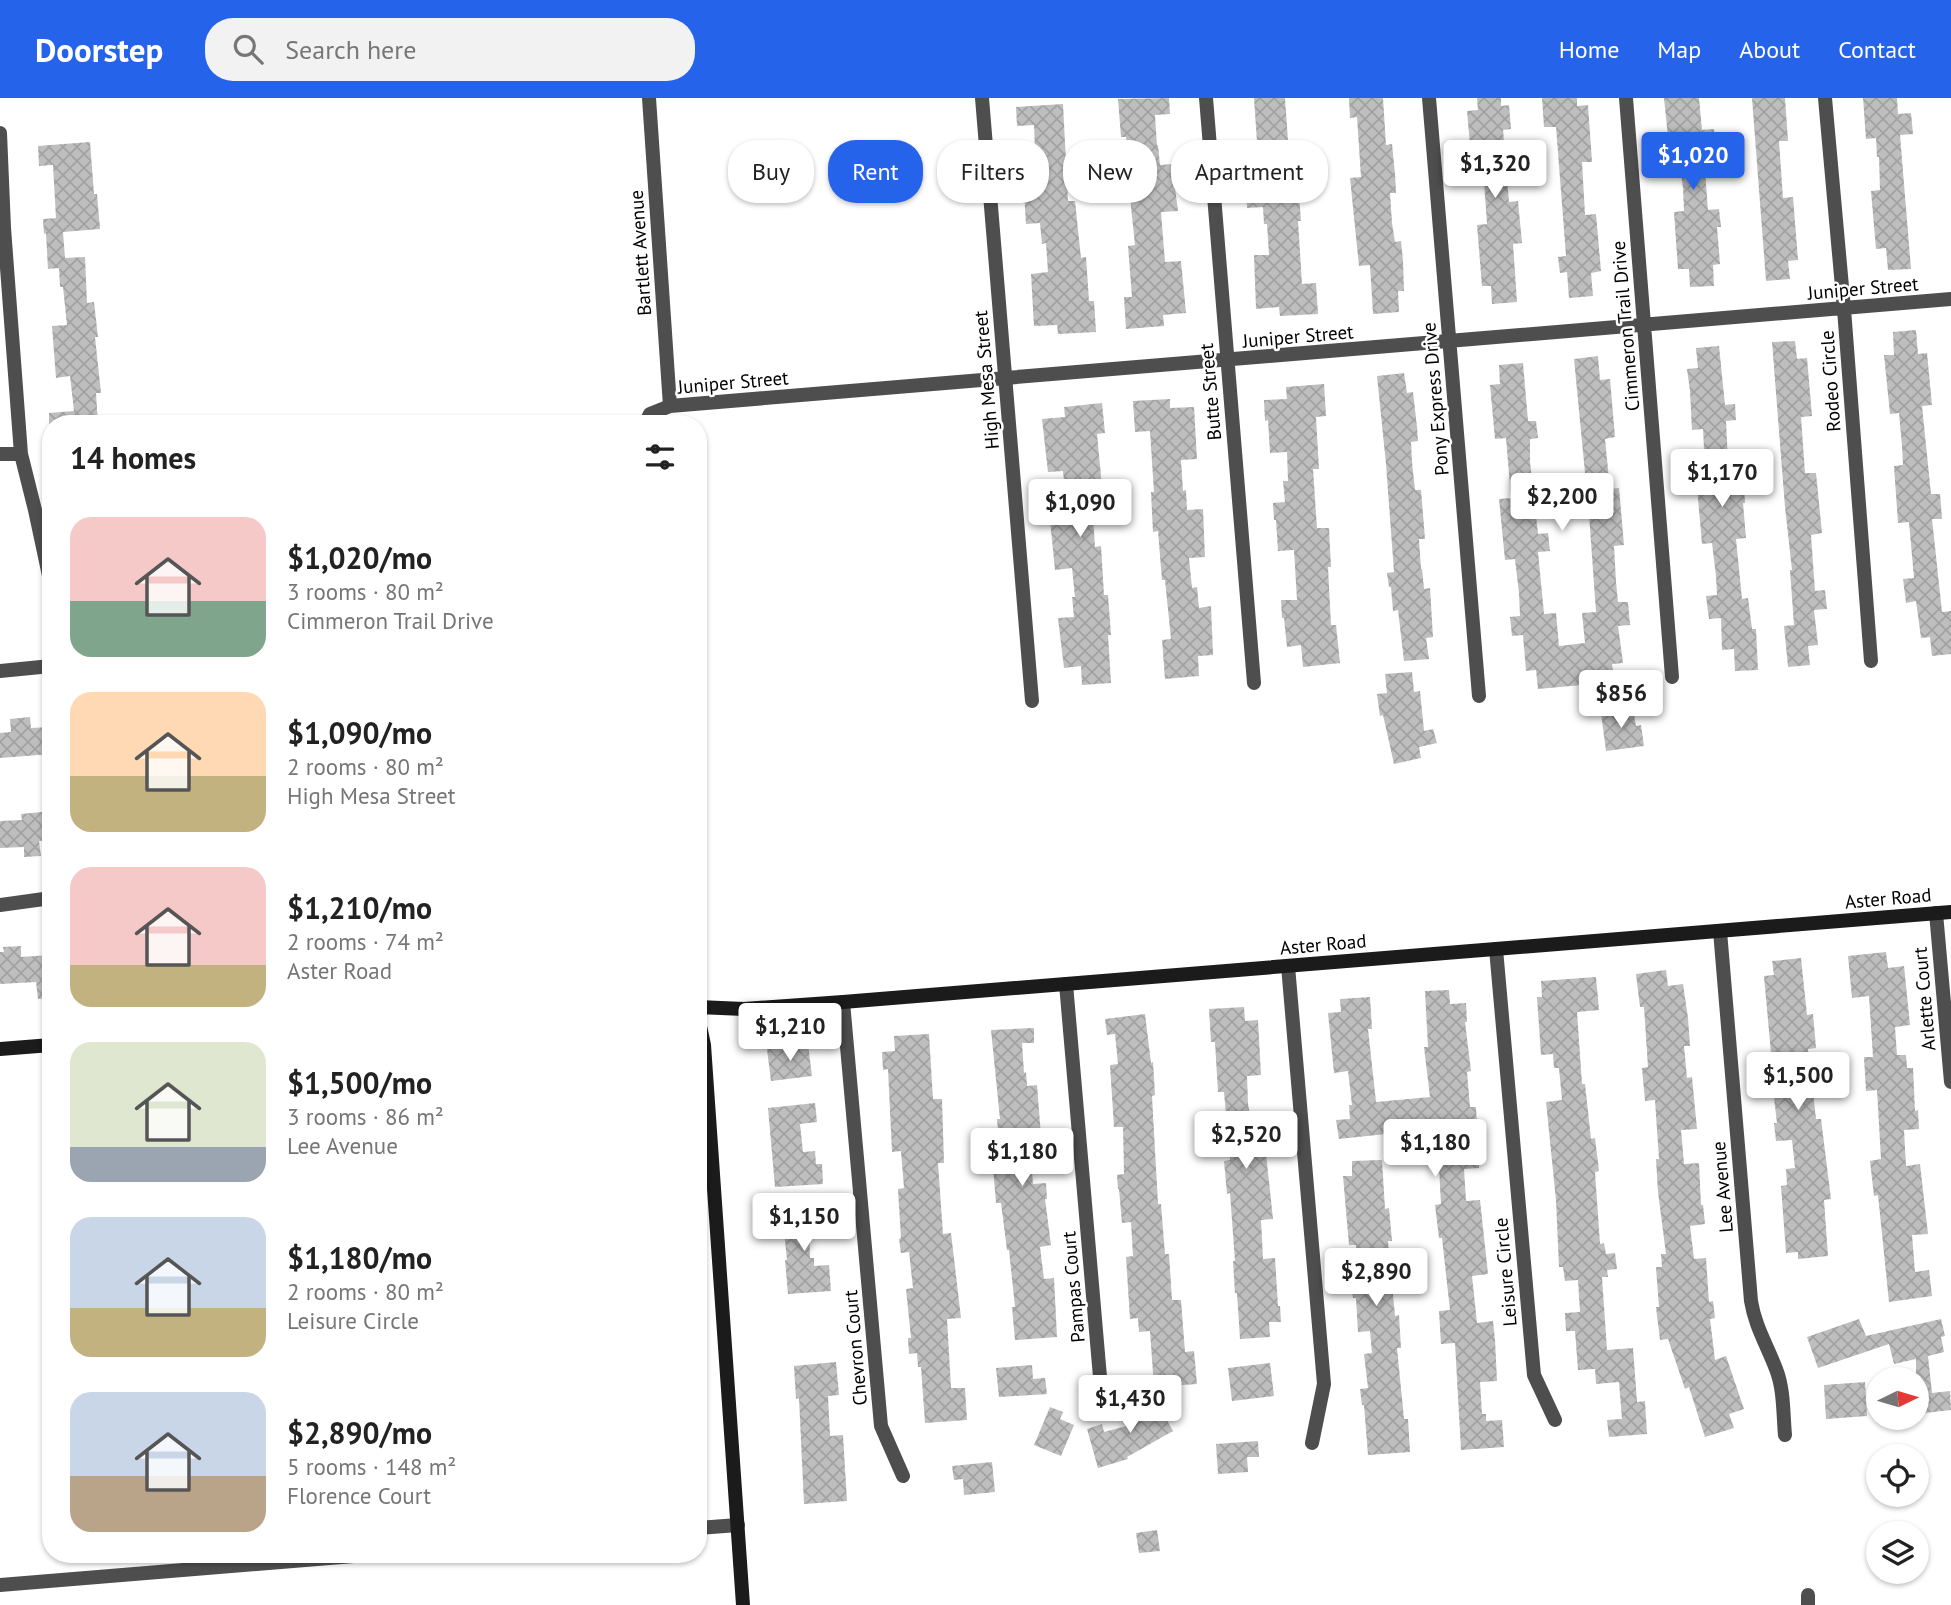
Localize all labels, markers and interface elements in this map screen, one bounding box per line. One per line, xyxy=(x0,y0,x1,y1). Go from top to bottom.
search box xyxy=(205,18,695,81)
text: Doorstep xyxy=(35,28,163,71)
icon: search xyxy=(229,30,267,68)
text: Search here xyxy=(285,33,416,66)
text: Home xyxy=(1559,34,1619,65)
text: Map xyxy=(1657,34,1701,65)
text: About xyxy=(1739,34,1800,65)
text: Contact xyxy=(1838,34,1916,65)
pin: $1,020 xyxy=(1636,132,1750,192)
chip: Buy xyxy=(728,140,814,203)
chip: Rent xyxy=(828,140,923,203)
chip: Filters xyxy=(937,140,1049,203)
chip: New xyxy=(1063,140,1157,203)
chip: Apartment xyxy=(1171,140,1328,203)
pin: $1,320 xyxy=(1438,140,1552,200)
text: $1,020 xyxy=(1657,140,1729,169)
text: $1,320 xyxy=(1459,148,1531,177)
street label: Bartlett Avenue xyxy=(624,189,656,317)
street label: Cimmeron Trail Drive xyxy=(1606,240,1644,412)
street label: Juniper Street xyxy=(1806,271,1920,305)
street label: High Mesa Street xyxy=(968,309,1004,450)
street label: Juniper Street xyxy=(1241,319,1355,353)
street label: Pony Express Drive xyxy=(1416,321,1454,477)
street label: Rodeo Circle xyxy=(1814,329,1846,433)
street label: Butte Street xyxy=(1194,342,1226,441)
street label: Juniper Street xyxy=(676,365,790,399)
text: 14 homes xyxy=(70,438,196,477)
icon: filters xyxy=(641,438,679,476)
pin: $1,170 xyxy=(1665,450,1779,509)
text: $1,170 xyxy=(1686,457,1758,486)
pin: $2,200 xyxy=(1505,474,1619,533)
pin: $1,090 xyxy=(1023,480,1137,539)
text: $2,200 xyxy=(1526,481,1598,510)
text: $1,090 xyxy=(1044,487,1116,516)
text: $1,020/mo xyxy=(287,538,432,577)
icon: home xyxy=(126,545,210,629)
text: 3 rooms · 80 m² xyxy=(287,577,444,606)
text: Cimmeron Trail Drive xyxy=(287,606,494,635)
pin: $856 xyxy=(1580,670,1662,730)
text: $856 xyxy=(1595,678,1647,707)
text: $1,090/mo xyxy=(287,713,432,752)
icon: home xyxy=(126,720,210,804)
text: 2 rooms · 80 m² xyxy=(287,752,444,781)
text: High Mesa Street xyxy=(287,781,456,810)
street label: Aster Road xyxy=(1844,882,1932,914)
text: $1,210/mo xyxy=(287,888,432,927)
icon: home xyxy=(126,895,210,979)
text: 2 rooms · 74 m² xyxy=(287,927,444,956)
street label: Aster Road xyxy=(1279,928,1367,960)
street label: Arlette Court xyxy=(1907,945,1940,1052)
text: Aster Road xyxy=(287,956,392,985)
pin: $1,210 xyxy=(733,1004,847,1063)
text: $1,210 xyxy=(754,1011,826,1040)
pin: $1,500 xyxy=(1741,1052,1855,1112)
text: $1,500 xyxy=(1762,1060,1834,1089)
text: $1,500/mo xyxy=(287,1063,432,1102)
icon: home xyxy=(126,1070,210,1154)
text: 3 rooms · 86 m² xyxy=(287,1102,444,1131)
pin: $2,520 xyxy=(1189,1112,1303,1171)
text: $2,520 xyxy=(1210,1119,1282,1148)
pin: $1,180 xyxy=(1378,1119,1492,1179)
text: $1,180 xyxy=(1399,1127,1471,1156)
pin: $1,180 xyxy=(965,1128,1079,1188)
text: Lee Avenue xyxy=(287,1131,398,1160)
text: $1,180 xyxy=(986,1136,1058,1165)
street label: Lee Avenue xyxy=(1706,1140,1738,1234)
pin: $1,150 xyxy=(747,1194,861,1253)
text: $1,150 xyxy=(768,1201,840,1230)
street label: Leisure Circle xyxy=(1488,1217,1522,1327)
street label: Pampas Court xyxy=(1056,1230,1090,1344)
text: $1,180/mo xyxy=(287,1238,432,1277)
icon: home xyxy=(126,1245,210,1329)
pin: $2,890 xyxy=(1319,1248,1433,1308)
text: $2,890 xyxy=(1340,1256,1412,1285)
text: 2 rooms · 80 m² xyxy=(287,1277,444,1306)
street label: Chevron Court xyxy=(838,1289,872,1407)
text: Leisure Circle xyxy=(287,1306,419,1335)
north arrow xyxy=(1866,1367,1928,1430)
map controls xyxy=(1866,1367,1929,1584)
pin: $1,430 xyxy=(1073,1376,1187,1435)
text: $1,430 xyxy=(1094,1383,1166,1412)
text: $2,890/mo xyxy=(287,1413,432,1452)
icon: home xyxy=(126,1420,210,1504)
button: locate xyxy=(1866,1444,1929,1507)
text: 5 rooms · 148 m² xyxy=(287,1452,456,1481)
text: Florence Court xyxy=(287,1481,431,1510)
button: layers xyxy=(1866,1521,1929,1584)

